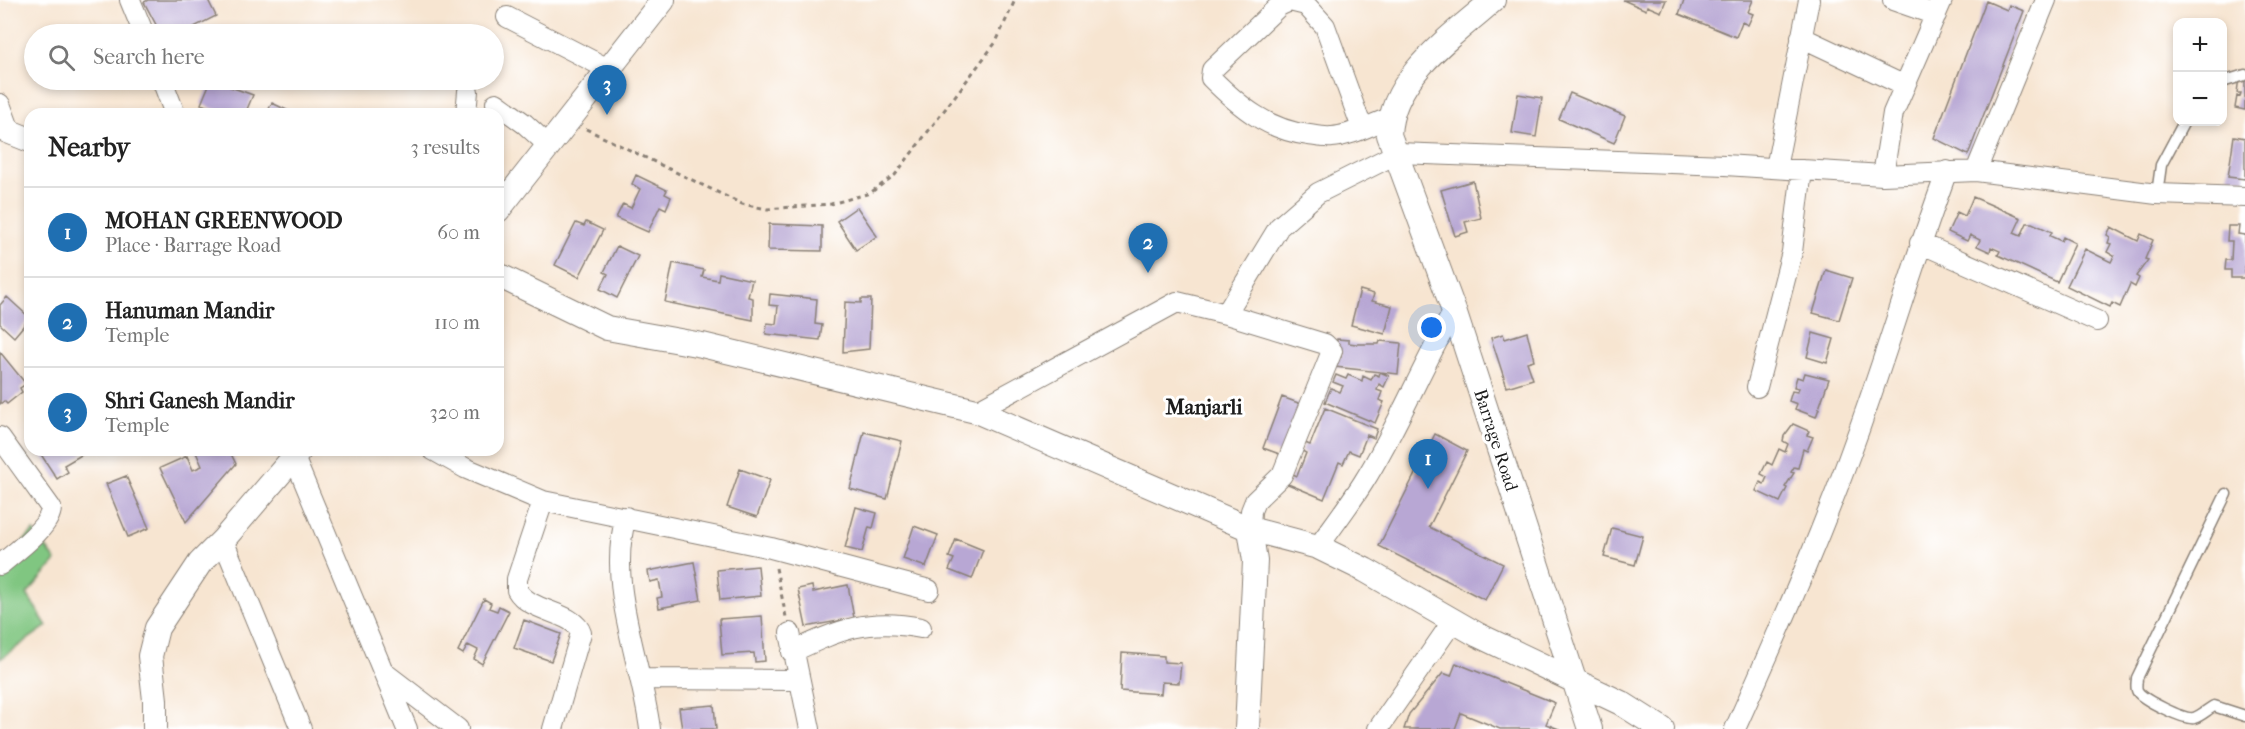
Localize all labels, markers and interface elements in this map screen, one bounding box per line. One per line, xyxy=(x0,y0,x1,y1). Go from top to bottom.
map controls xyxy=(2173,18,2227,126)
button: + xyxy=(2173,18,2227,72)
search box xyxy=(24,24,504,90)
icon: search xyxy=(45,41,78,74)
text: Search here xyxy=(93,44,205,70)
pin: 3 xyxy=(588,66,626,115)
button: − xyxy=(2173,72,2227,126)
text: Nearby xyxy=(48,132,130,163)
text: 3 results xyxy=(411,136,480,159)
text: MOHAN GREENWOOD xyxy=(105,208,343,234)
text: 1 xyxy=(64,221,71,244)
text: 60 m xyxy=(437,221,480,244)
pin: 2 xyxy=(1128,224,1168,273)
text: Place · Barrage Road xyxy=(105,234,281,257)
text: Hanuman Mandir xyxy=(105,298,274,324)
text: 2 xyxy=(62,311,73,334)
text: 110 m xyxy=(434,311,480,334)
your location xyxy=(1417,313,1446,342)
text: Temple xyxy=(105,324,169,347)
street label: Barrage Road xyxy=(1469,386,1522,494)
text: Shri Ganesh Mandir xyxy=(105,388,295,414)
district label: Manjarli xyxy=(1165,395,1243,419)
text: 3 xyxy=(63,401,72,424)
text: 320 m xyxy=(430,401,480,424)
text: Temple xyxy=(105,414,169,437)
pin: 1 xyxy=(1408,440,1448,489)

